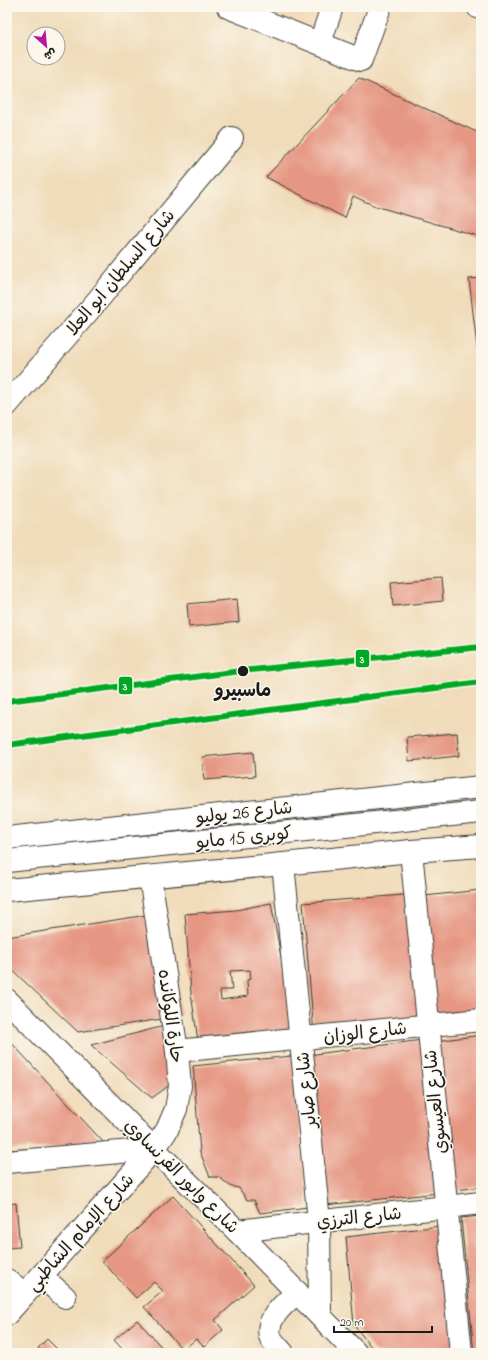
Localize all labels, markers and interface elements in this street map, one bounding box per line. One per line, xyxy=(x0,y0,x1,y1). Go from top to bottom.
north arrow xyxy=(26,26,66,66)
text: ش xyxy=(41,44,59,64)
street label: شارع السلطان ابو العلا xyxy=(61,204,182,342)
line badge: 3 xyxy=(355,649,370,668)
text: 3 xyxy=(359,652,365,668)
marker: ماسبيرو xyxy=(236,664,250,678)
line badge: 3 xyxy=(118,676,133,695)
text: 3 xyxy=(122,679,128,695)
place label: ماسبيرو xyxy=(213,679,271,705)
street label: شارع 26 يوليو xyxy=(194,796,294,832)
street label: كوبرى 15 مايو xyxy=(193,821,294,857)
street label: حارة اللوكانده xyxy=(150,968,188,1065)
street label: شارع الوزان xyxy=(322,1017,408,1051)
street label: شارع العيسوي xyxy=(419,1049,455,1155)
street label: شارع صابر xyxy=(291,1050,325,1131)
street label: شارع وابور الفرنساوي xyxy=(117,1114,244,1241)
street label: شارع الإمام الشاطبي xyxy=(22,1169,142,1299)
street label: شارع الترزي xyxy=(315,1202,403,1236)
scale bar xyxy=(334,1308,432,1334)
text: 20 m xyxy=(340,1314,363,1332)

